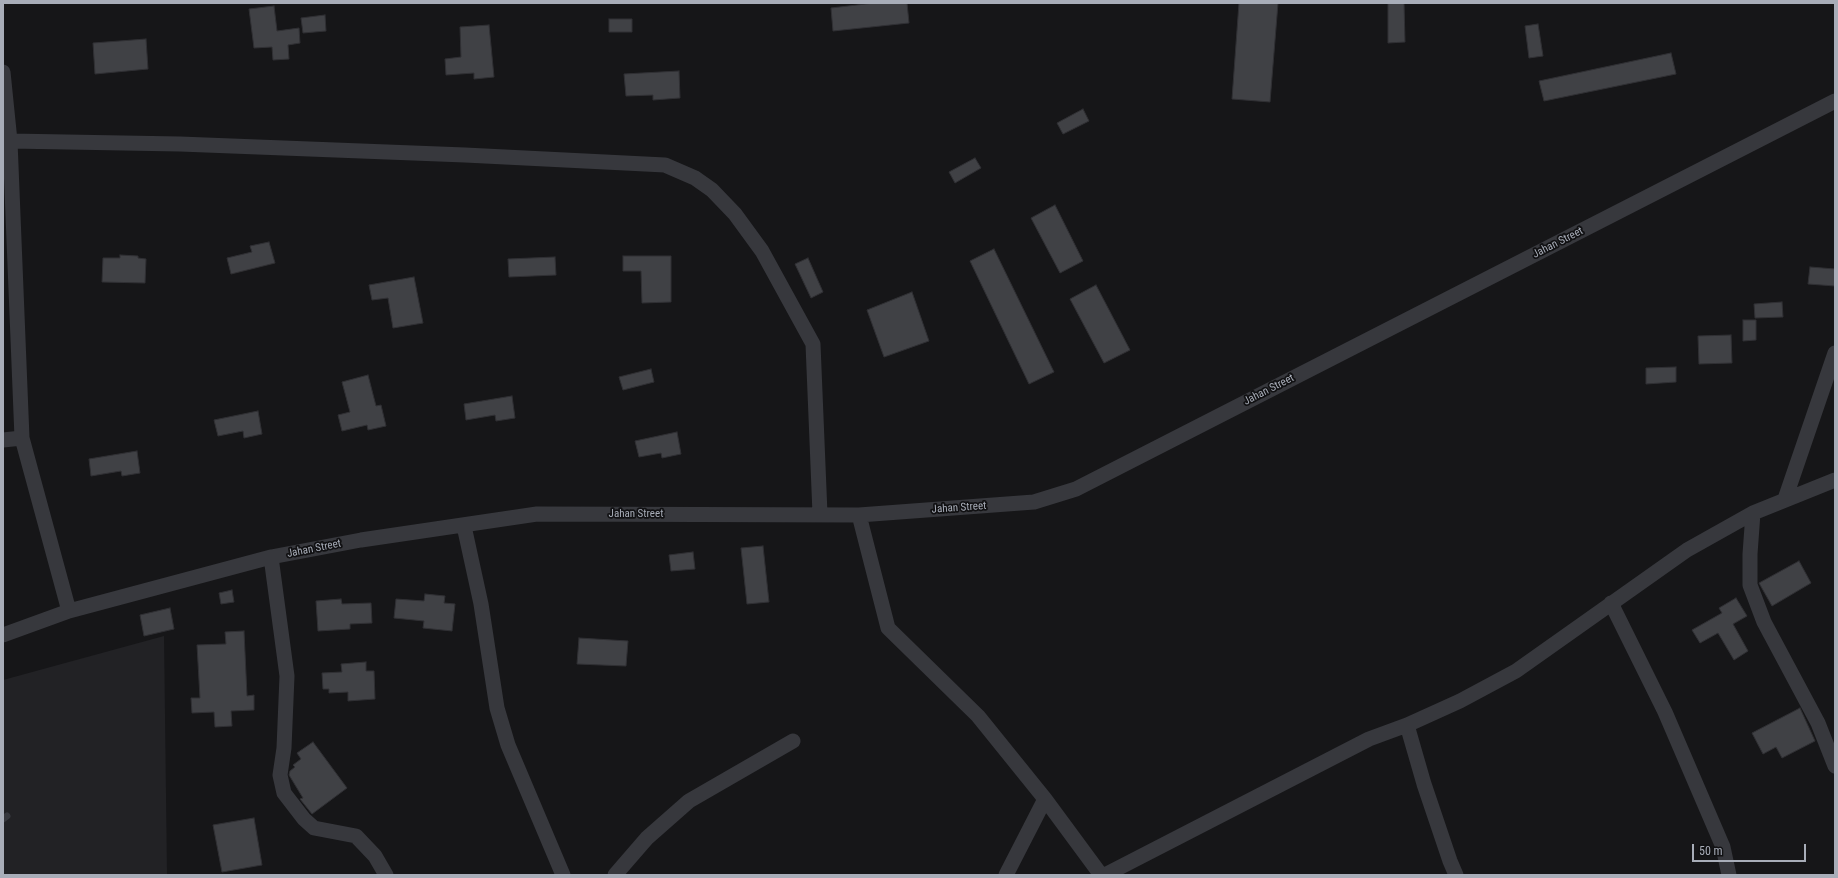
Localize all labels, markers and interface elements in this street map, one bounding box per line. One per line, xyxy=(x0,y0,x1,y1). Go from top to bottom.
street label: Jahan Street xyxy=(1531,225,1585,261)
street label: Jahan Street xyxy=(1242,372,1296,408)
street label: Jahan Street xyxy=(931,500,987,516)
street label: Jahan Street xyxy=(609,507,663,521)
street label: Jahan Street xyxy=(286,537,342,561)
scale bar xyxy=(1694,836,1808,862)
text: 50 m xyxy=(1699,844,1723,858)

